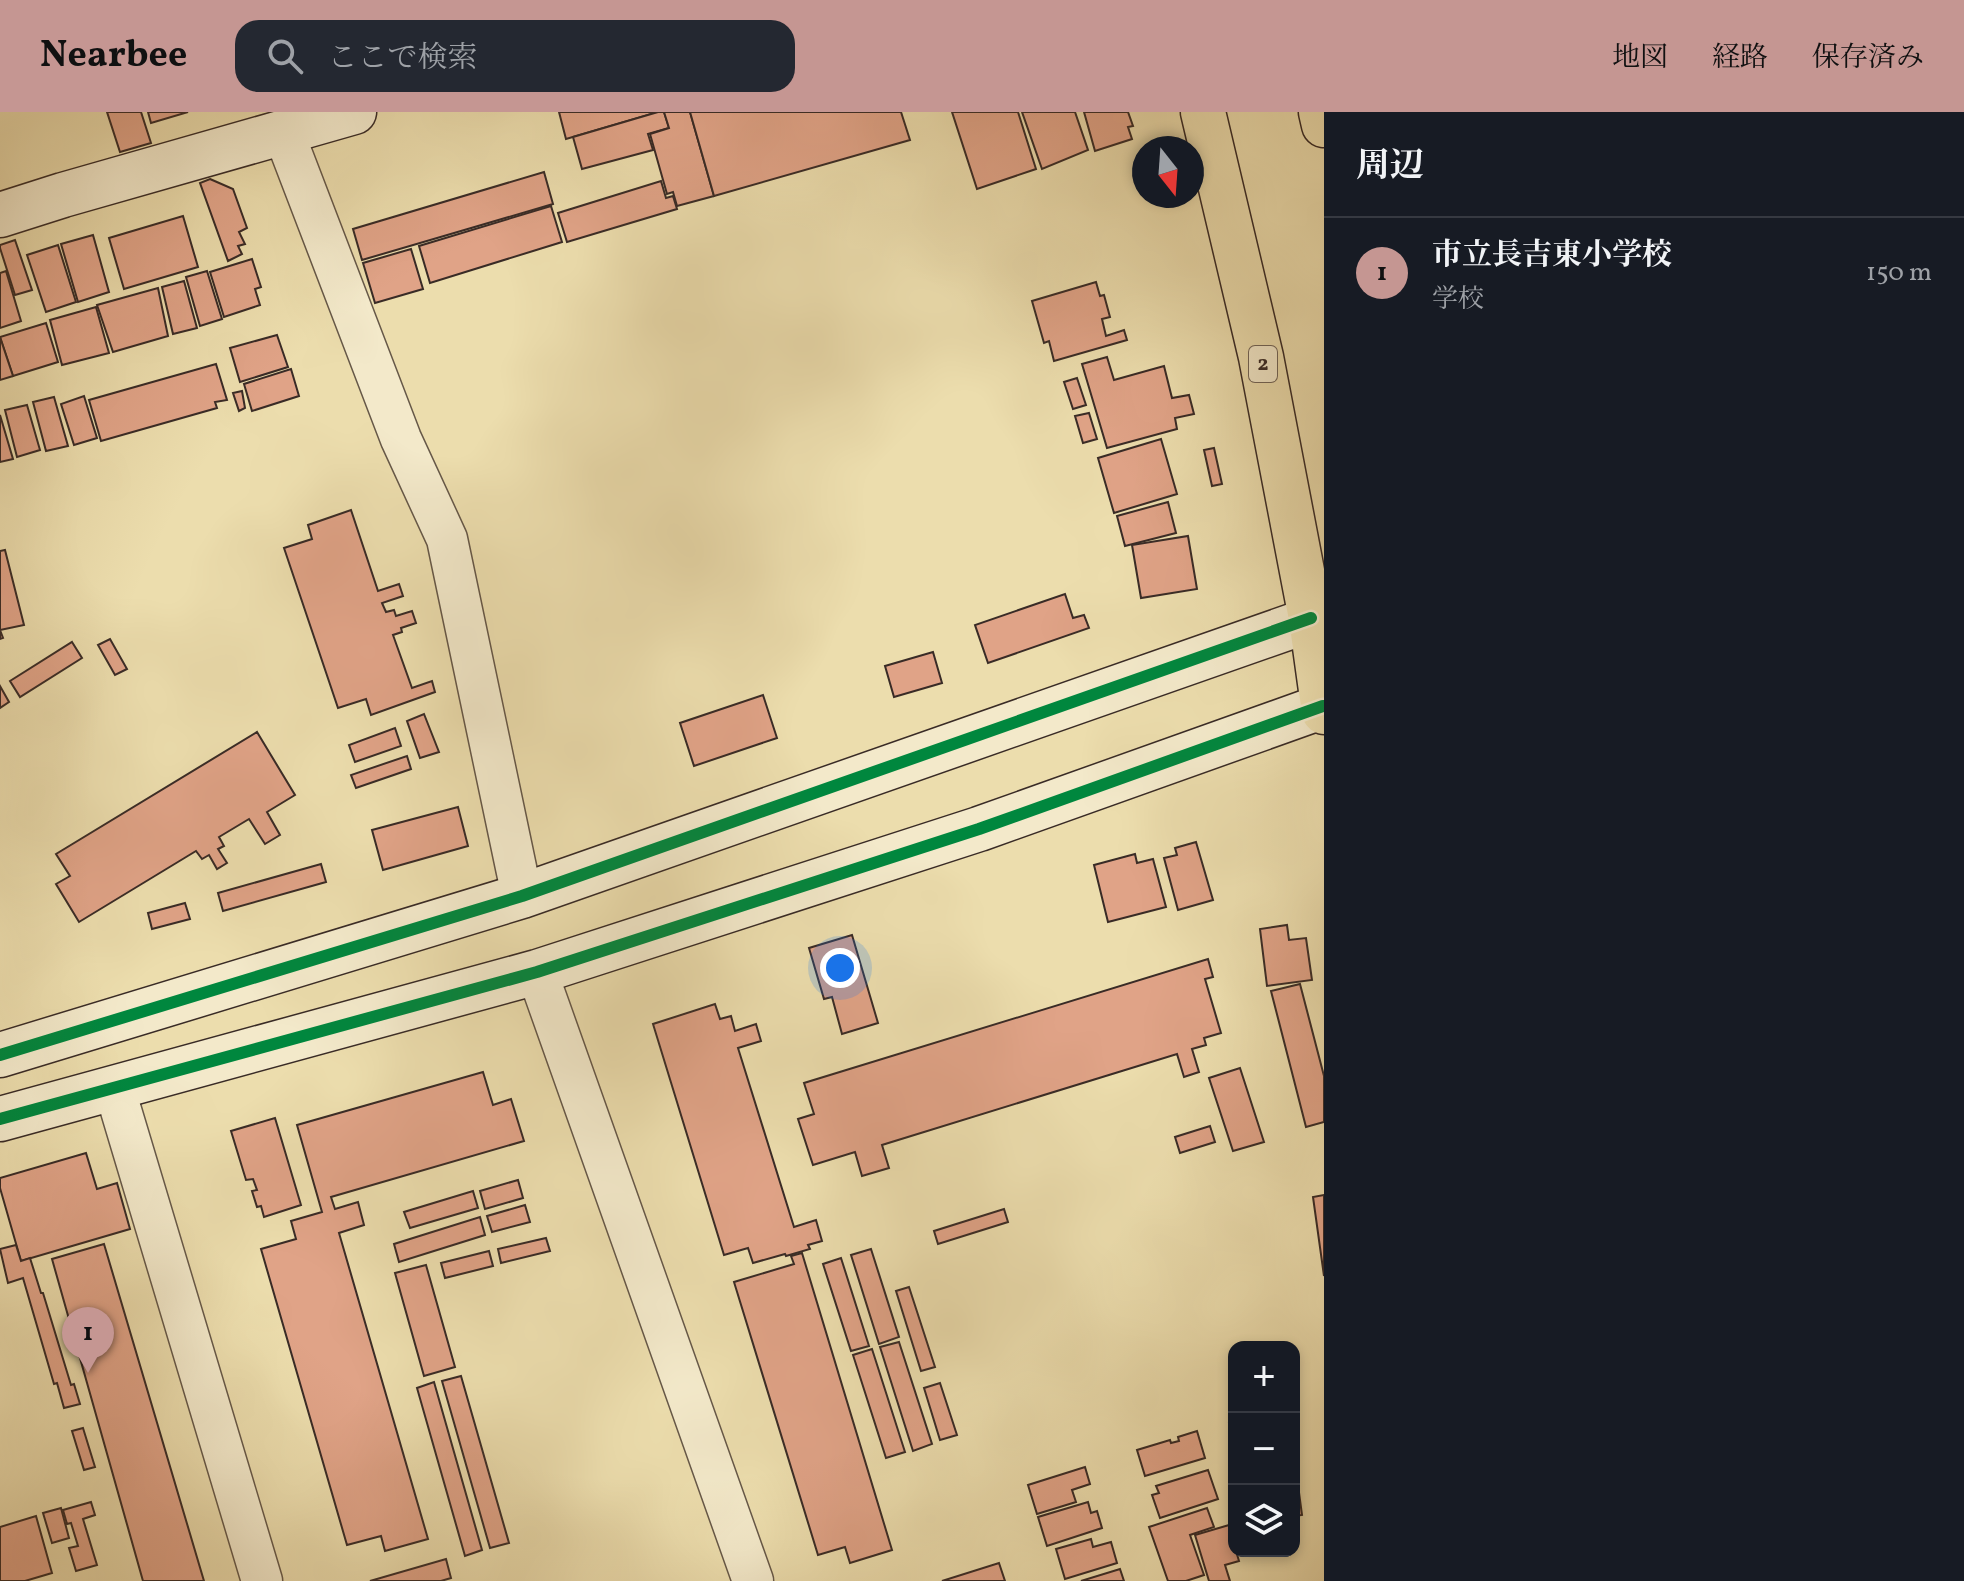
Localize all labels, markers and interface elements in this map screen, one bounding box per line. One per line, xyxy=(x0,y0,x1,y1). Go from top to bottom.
search box xyxy=(235,20,795,92)
text: Nearbee xyxy=(40,30,187,83)
icon: search xyxy=(263,34,307,78)
text: ここで検索 xyxy=(327,38,477,80)
text: 地図 xyxy=(1612,39,1668,78)
text: 経路 xyxy=(1712,39,1768,78)
text: 保存済み xyxy=(1812,39,1924,78)
north arrow xyxy=(1132,136,1204,208)
text: 周辺 xyxy=(1356,144,1424,191)
text: 市立長吉東小学校 xyxy=(1432,235,1672,277)
text: 1 xyxy=(1377,255,1387,291)
text: 150 m xyxy=(1866,255,1932,291)
text: 学校 xyxy=(1432,282,1484,318)
road number: 2 xyxy=(1249,346,1277,382)
your location xyxy=(820,948,860,988)
pin: 1 xyxy=(62,1307,114,1373)
map controls xyxy=(1228,1341,1300,1557)
button: + xyxy=(1228,1341,1300,1413)
button: − xyxy=(1228,1413,1300,1485)
button: layers xyxy=(1228,1485,1300,1557)

